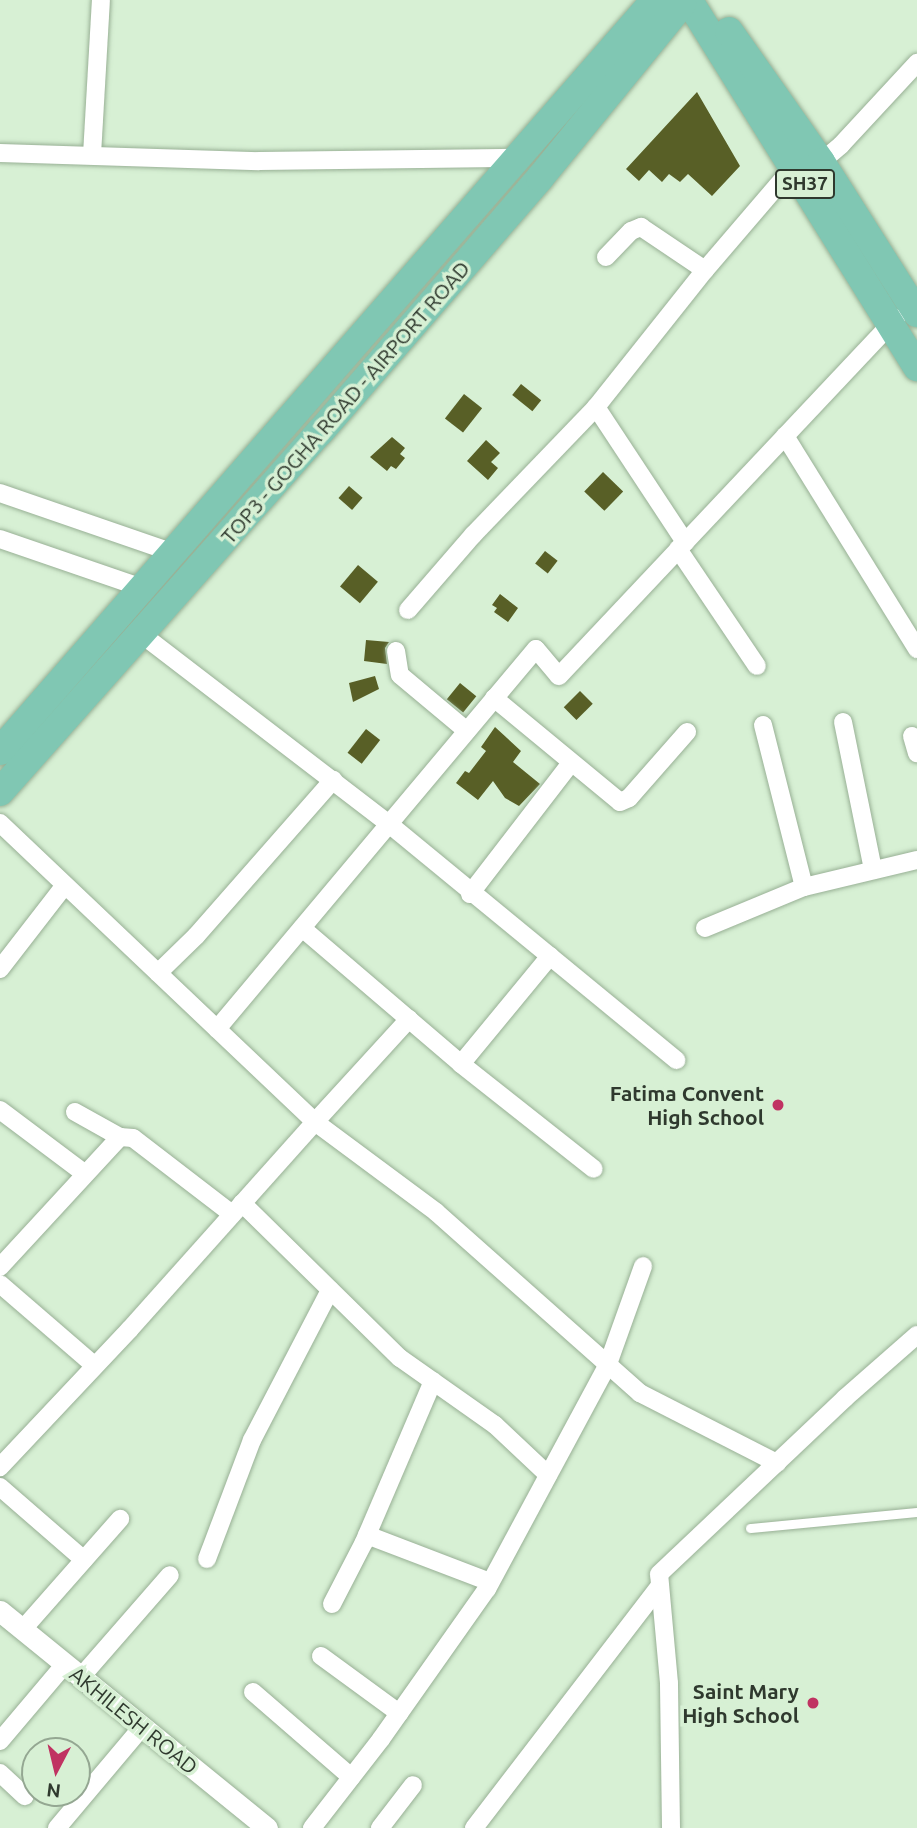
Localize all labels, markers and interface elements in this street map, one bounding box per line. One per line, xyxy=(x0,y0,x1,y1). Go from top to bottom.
road number: SH37 xyxy=(774,168,836,200)
street label: TOP3 - GOGHA ROAD - AIRPORT ROAD xyxy=(215,255,475,549)
place label: Fatima Convent High School xyxy=(610,1080,764,1130)
marker: Fatima Convent High School xyxy=(770,1097,786,1113)
street label: AKHILESH ROAD xyxy=(65,1661,203,1779)
place label: Saint Mary High School xyxy=(682,1678,799,1728)
marker: Saint Mary High School xyxy=(805,1695,821,1711)
north arrow xyxy=(21,1737,91,1807)
text: N xyxy=(45,1779,62,1803)

